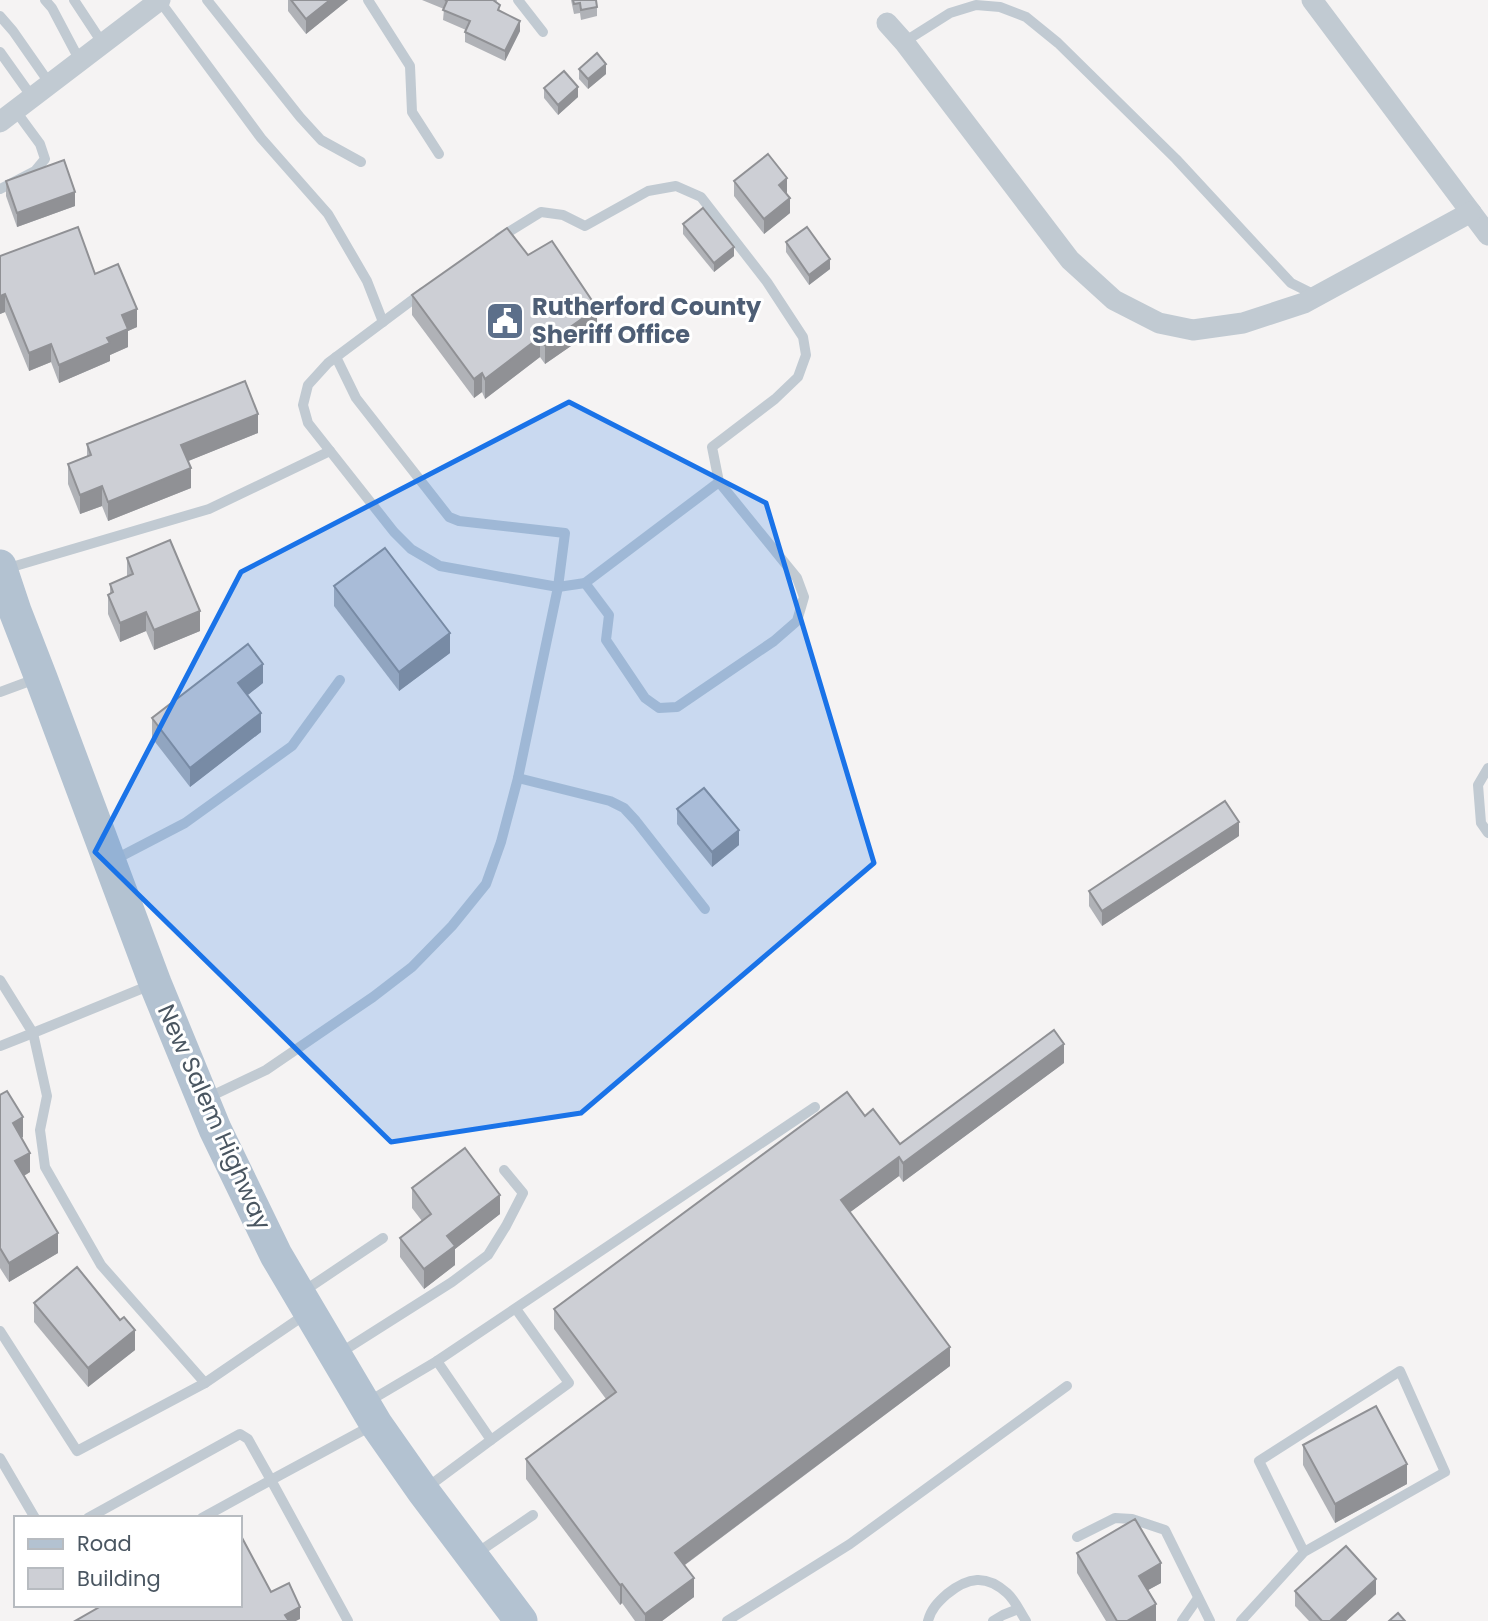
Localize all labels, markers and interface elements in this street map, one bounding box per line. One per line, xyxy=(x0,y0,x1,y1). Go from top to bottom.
place label: Rutherford County Sheriff Office xyxy=(532,290,762,351)
public building icon: Rutherford County Sheriff Office xyxy=(484,300,526,342)
street label: New Salem Highway xyxy=(150,999,279,1235)
legend xyxy=(14,1516,242,1607)
text: Road xyxy=(77,1529,132,1558)
text: Building xyxy=(77,1564,161,1593)

